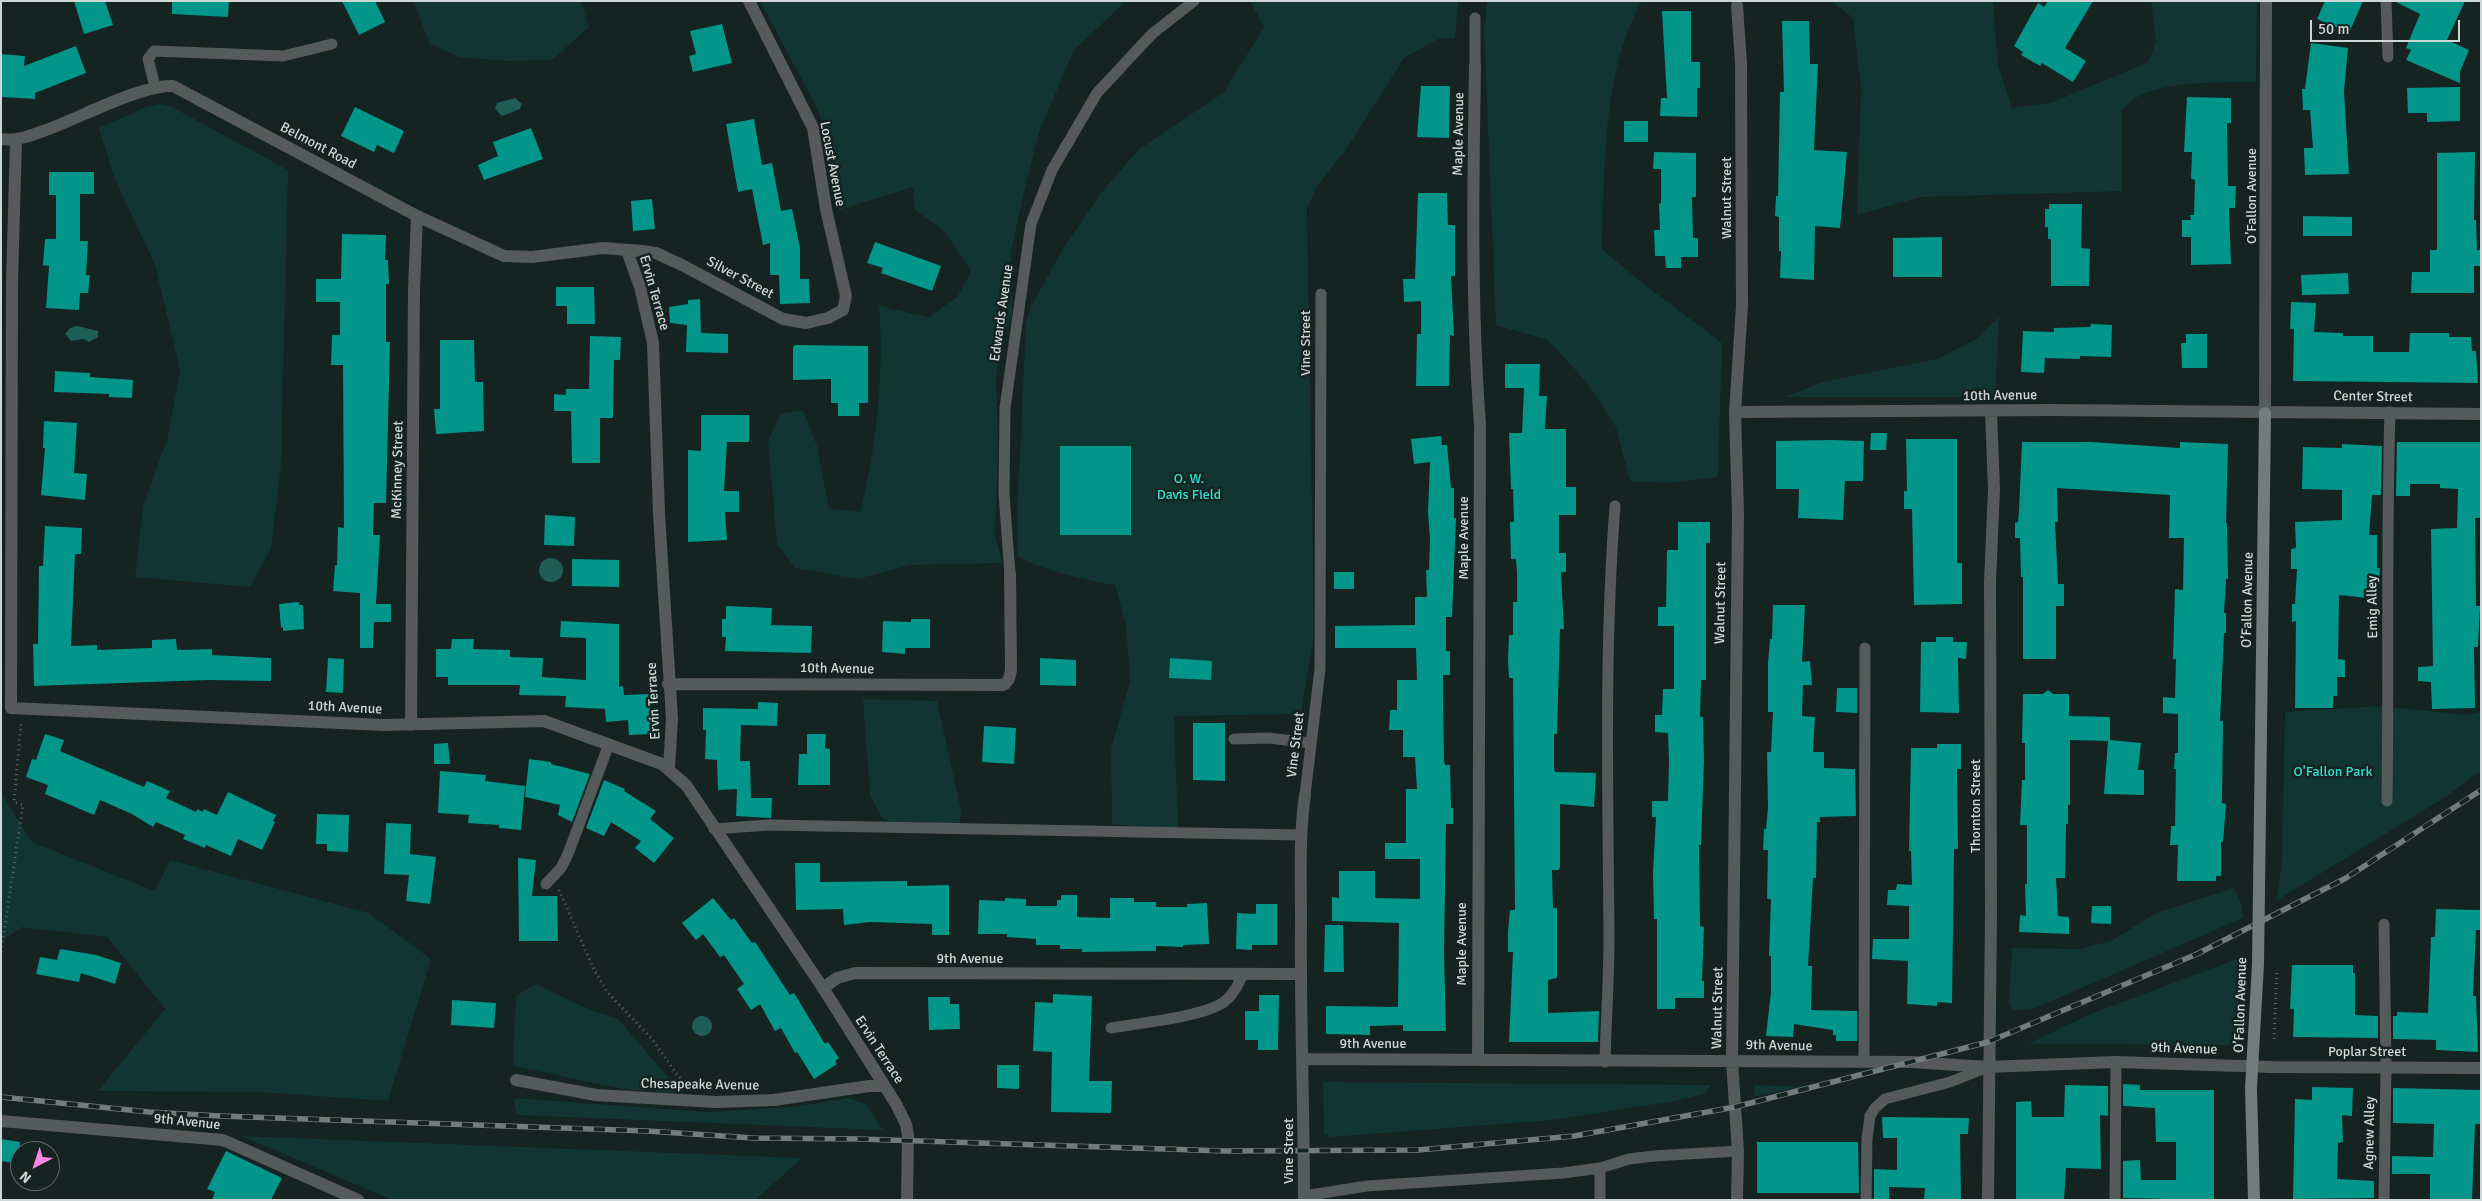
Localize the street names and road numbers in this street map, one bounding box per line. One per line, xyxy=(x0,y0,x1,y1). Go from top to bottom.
street label: Maple Avenue xyxy=(1450,92,1468,176)
street label: Belmont Road xyxy=(277,119,359,173)
street label: Locust Avenue xyxy=(816,120,848,208)
street label: O’Fallon Avenue xyxy=(2244,148,2260,244)
street label: Walnut Street xyxy=(1719,157,1735,239)
street label: Ervin Terrace xyxy=(635,253,673,333)
street label: Silver Street xyxy=(704,253,776,303)
street label: Edwards Avenue xyxy=(987,263,1017,363)
street label: Vine Street xyxy=(1298,310,1314,376)
street label: 10th Avenue xyxy=(1963,387,2037,405)
street label: Center Street xyxy=(2333,388,2413,406)
street label: McKinney Street xyxy=(389,421,407,519)
street label: Maple Avenue xyxy=(1456,496,1472,580)
street label: O’Fallon Avenue xyxy=(2239,552,2257,648)
street label: Walnut Street xyxy=(1712,562,1730,644)
street label: Emig Alley xyxy=(2364,575,2382,639)
street label: 10th Avenue xyxy=(800,660,874,678)
street label: Ervin Terrace xyxy=(644,662,664,740)
street label: 10th Avenue xyxy=(307,698,383,718)
street label: Vine Street xyxy=(1284,711,1308,779)
street label: Thornton Street xyxy=(1968,759,1984,853)
street label: Maple Avenue xyxy=(1454,902,1470,986)
street label: 9th Avenue xyxy=(937,951,1003,967)
street label: O’Fallon Avenue xyxy=(2231,957,2251,1053)
street label: Walnut Street xyxy=(1709,967,1727,1049)
street label: Ervin Terrace xyxy=(851,1013,907,1087)
street label: 9th Avenue xyxy=(1340,1036,1406,1052)
street label: 9th Avenue xyxy=(1745,1037,1813,1055)
street label: 9th Avenue xyxy=(2150,1039,2218,1059)
street label: Poplar Street xyxy=(2328,1044,2406,1060)
street label: Chesapeake Avenue xyxy=(641,1076,759,1094)
street label: Agnew Alley xyxy=(2361,1096,2379,1170)
street label: 9th Avenue xyxy=(153,1110,221,1134)
street label: Vine Street xyxy=(1281,1118,1297,1184)

